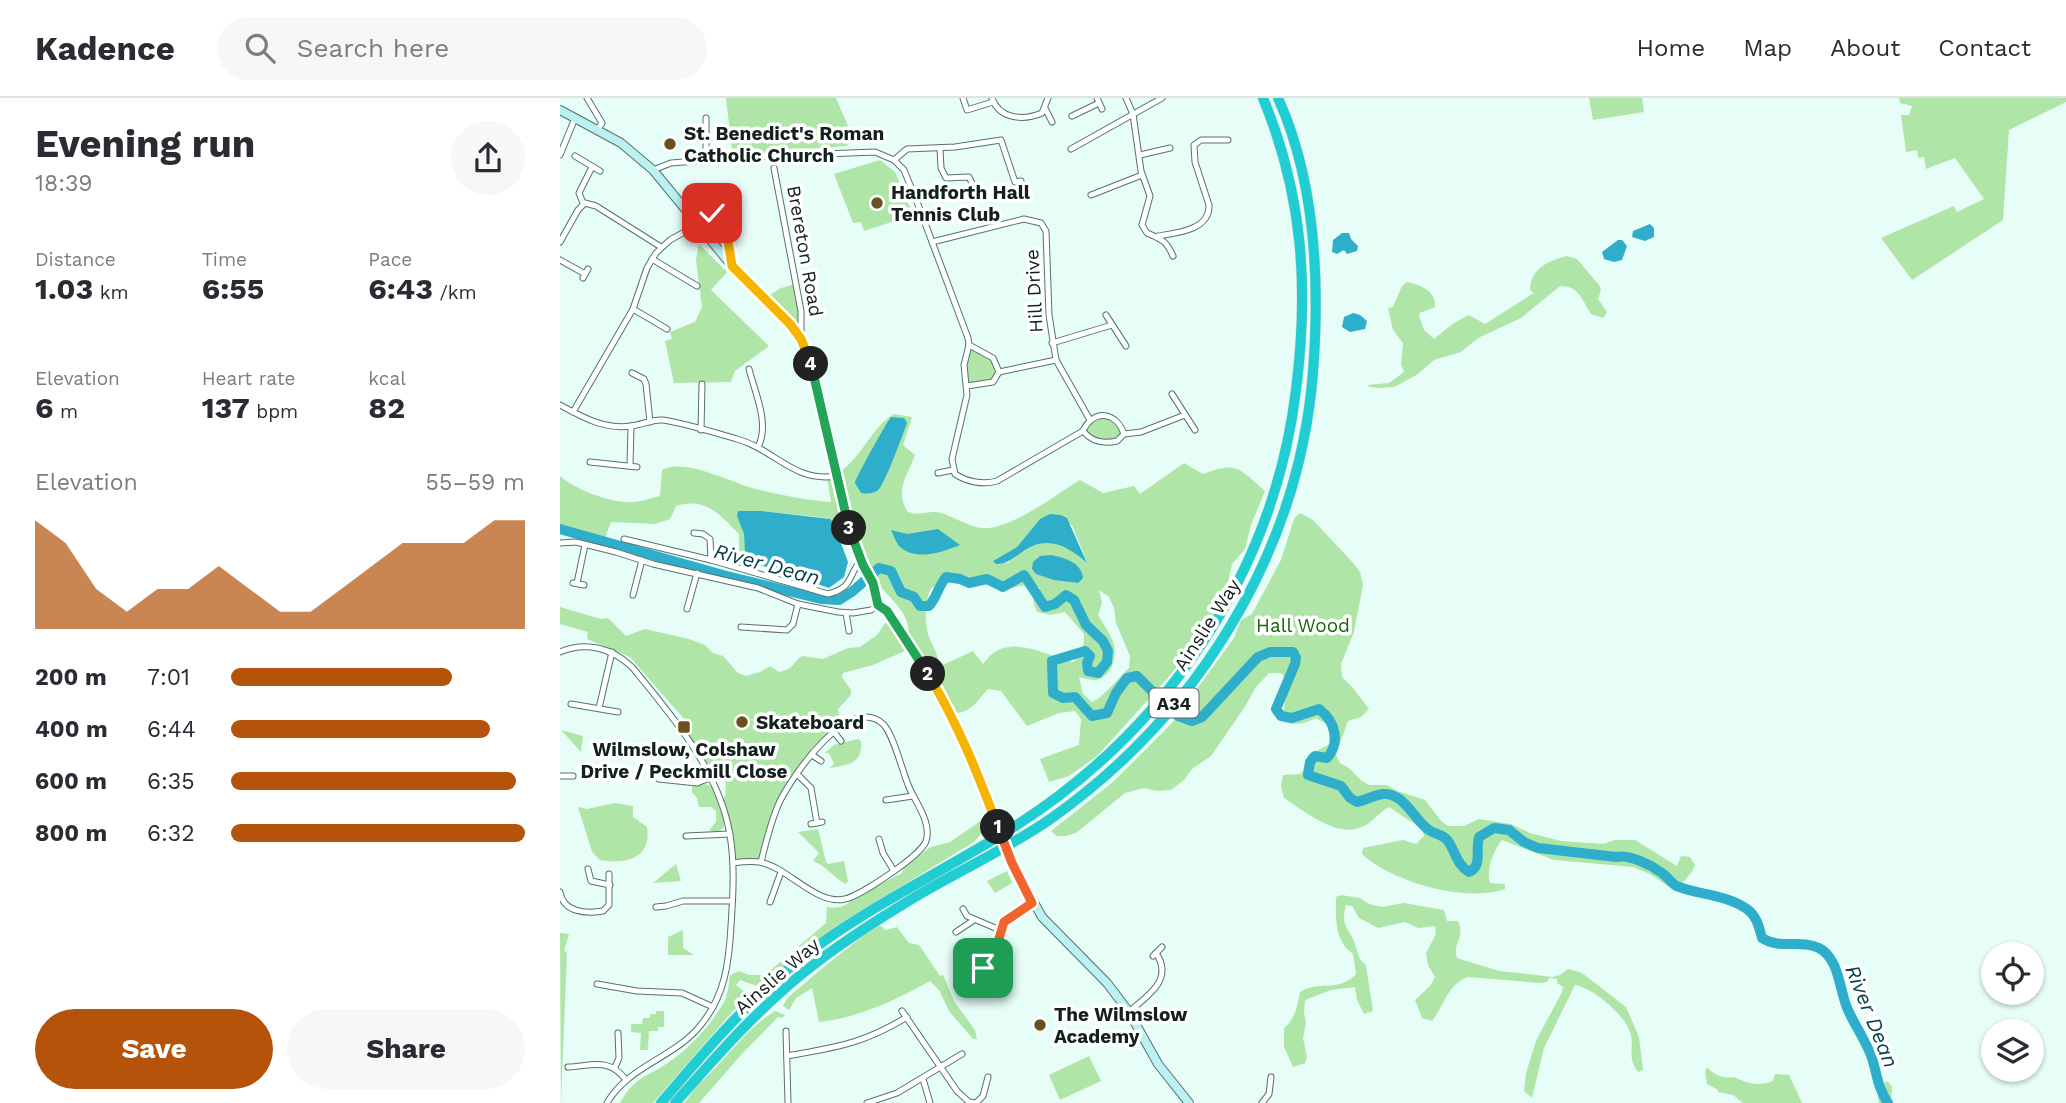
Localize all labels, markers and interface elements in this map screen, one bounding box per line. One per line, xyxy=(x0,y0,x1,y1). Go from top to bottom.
search box xyxy=(217,17,707,80)
text: Kadence xyxy=(35,29,175,68)
icon: search xyxy=(241,29,279,67)
text: Search here xyxy=(297,33,449,63)
text: Home xyxy=(1637,34,1705,62)
text: Map xyxy=(1743,34,1792,62)
text: About xyxy=(1830,34,1900,62)
text: Contact xyxy=(1938,34,2031,62)
button: share xyxy=(451,121,525,195)
text: Evening run xyxy=(35,122,255,166)
place label: St. Benedict's Roman Catholic Church xyxy=(684,122,884,167)
marker: St. Benedict's Roman Catholic Church xyxy=(662,136,678,152)
text: 18:39 xyxy=(35,170,93,197)
place label: Handforth Hall Tennis Club xyxy=(891,181,1031,226)
pin xyxy=(682,183,742,243)
street label: Brereton Road xyxy=(782,184,828,318)
icon: check xyxy=(693,194,731,232)
marker: Handforth Hall Tennis Club xyxy=(869,195,885,211)
text: Distance xyxy=(35,248,116,271)
text: Time xyxy=(202,248,247,271)
text: Pace xyxy=(368,248,412,271)
street label: Hill Drive xyxy=(1020,249,1048,333)
text: 1.03 xyxy=(35,271,93,306)
text: 6:55 xyxy=(202,271,264,306)
text: 6:43 xyxy=(368,271,433,306)
text: km xyxy=(93,281,129,304)
text: /km xyxy=(433,281,477,304)
pin: 4 xyxy=(793,346,828,382)
text: 4 xyxy=(804,352,817,375)
text: Elevation xyxy=(35,367,120,390)
text: Heart rate xyxy=(202,367,296,390)
text: kcal xyxy=(368,367,406,390)
text: 6 xyxy=(35,390,53,425)
text: 137 xyxy=(202,390,250,425)
text: 82 xyxy=(368,390,405,425)
text: m xyxy=(53,400,78,423)
text: bpm xyxy=(250,400,298,423)
text: Elevation xyxy=(35,469,138,496)
text: 55–59 m xyxy=(426,469,525,496)
pin: 3 xyxy=(832,510,866,546)
text: 3 xyxy=(843,516,854,539)
water label: River Dean xyxy=(711,538,823,590)
street label: Ainslie Way xyxy=(1169,575,1245,675)
park label: Hall Wood xyxy=(1256,614,1350,637)
pin: 2 xyxy=(910,656,946,692)
text: 2 xyxy=(922,662,933,685)
text: 200 m xyxy=(35,664,107,691)
text: 7:01 xyxy=(147,664,190,691)
road number: A34 xyxy=(1150,688,1198,718)
place label: Skateboard xyxy=(756,711,864,734)
marker: Skateboard xyxy=(734,714,750,730)
text: 400 m xyxy=(35,716,108,743)
text: 6:44 xyxy=(147,716,196,743)
marker: Wilmslow, Colshaw Drive / Peckmill Close xyxy=(676,719,692,735)
place label: Wilmslow, Colshaw Drive / Peckmill Close xyxy=(580,738,788,783)
text: 600 m xyxy=(35,768,107,795)
text: 6:35 xyxy=(147,768,195,795)
pin: 1 xyxy=(980,810,1016,844)
text: 1 xyxy=(993,815,1002,838)
text: 800 m xyxy=(35,820,107,847)
text: 6:32 xyxy=(147,820,195,847)
street label: Ainslie Way xyxy=(730,933,824,1019)
pin xyxy=(953,938,1013,998)
map controls xyxy=(1981,942,2044,1082)
button: locate xyxy=(1981,942,2044,1005)
icon: arrive xyxy=(964,949,1002,987)
water label: River Dean xyxy=(1840,961,1904,1071)
place label: The Wilmslow Academy xyxy=(1054,1003,1187,1048)
button: Save xyxy=(35,1009,273,1089)
button: Share xyxy=(287,1009,525,1089)
marker: The Wilmslow Academy xyxy=(1032,1017,1048,1033)
button: layers xyxy=(1981,1019,2044,1082)

